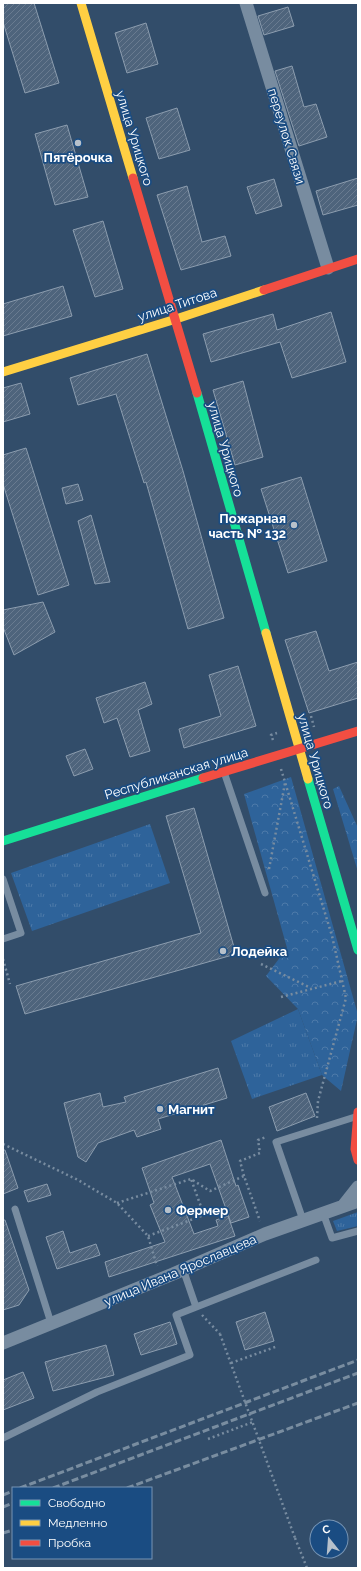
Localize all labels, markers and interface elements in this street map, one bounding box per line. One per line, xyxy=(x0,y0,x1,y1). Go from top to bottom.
street label: переулок Связи xyxy=(265,87,308,186)
street label: улица Урицкого xyxy=(113,89,156,188)
marker: Пятёрочка xyxy=(73,138,83,148)
place label: Пятёрочка xyxy=(43,150,113,165)
street label: улица Титова xyxy=(136,285,219,324)
street label: улица Урицкого xyxy=(205,400,246,499)
place label: Пожарная часть № 132 xyxy=(208,511,286,541)
marker: Пожарная часть № 132 xyxy=(289,520,299,530)
street label: улица Урицкого xyxy=(295,712,336,811)
street label: Республиканская улица xyxy=(103,745,250,802)
place label: Лодейка xyxy=(231,944,288,959)
marker: Лодейка xyxy=(218,946,228,956)
place label: Магнит xyxy=(168,1102,215,1117)
marker: Магнит xyxy=(155,1104,165,1114)
place label: Фермер xyxy=(176,1203,228,1218)
marker: Фермер xyxy=(163,1205,173,1215)
street label: улица Ивана Ярославцева xyxy=(102,1232,259,1309)
legend xyxy=(12,1487,152,1559)
text: Свободно xyxy=(48,1496,105,1510)
text: Медленно xyxy=(48,1516,107,1530)
north arrow xyxy=(309,1519,349,1559)
text: С xyxy=(321,1522,332,1537)
text: Пробка xyxy=(48,1536,91,1550)

